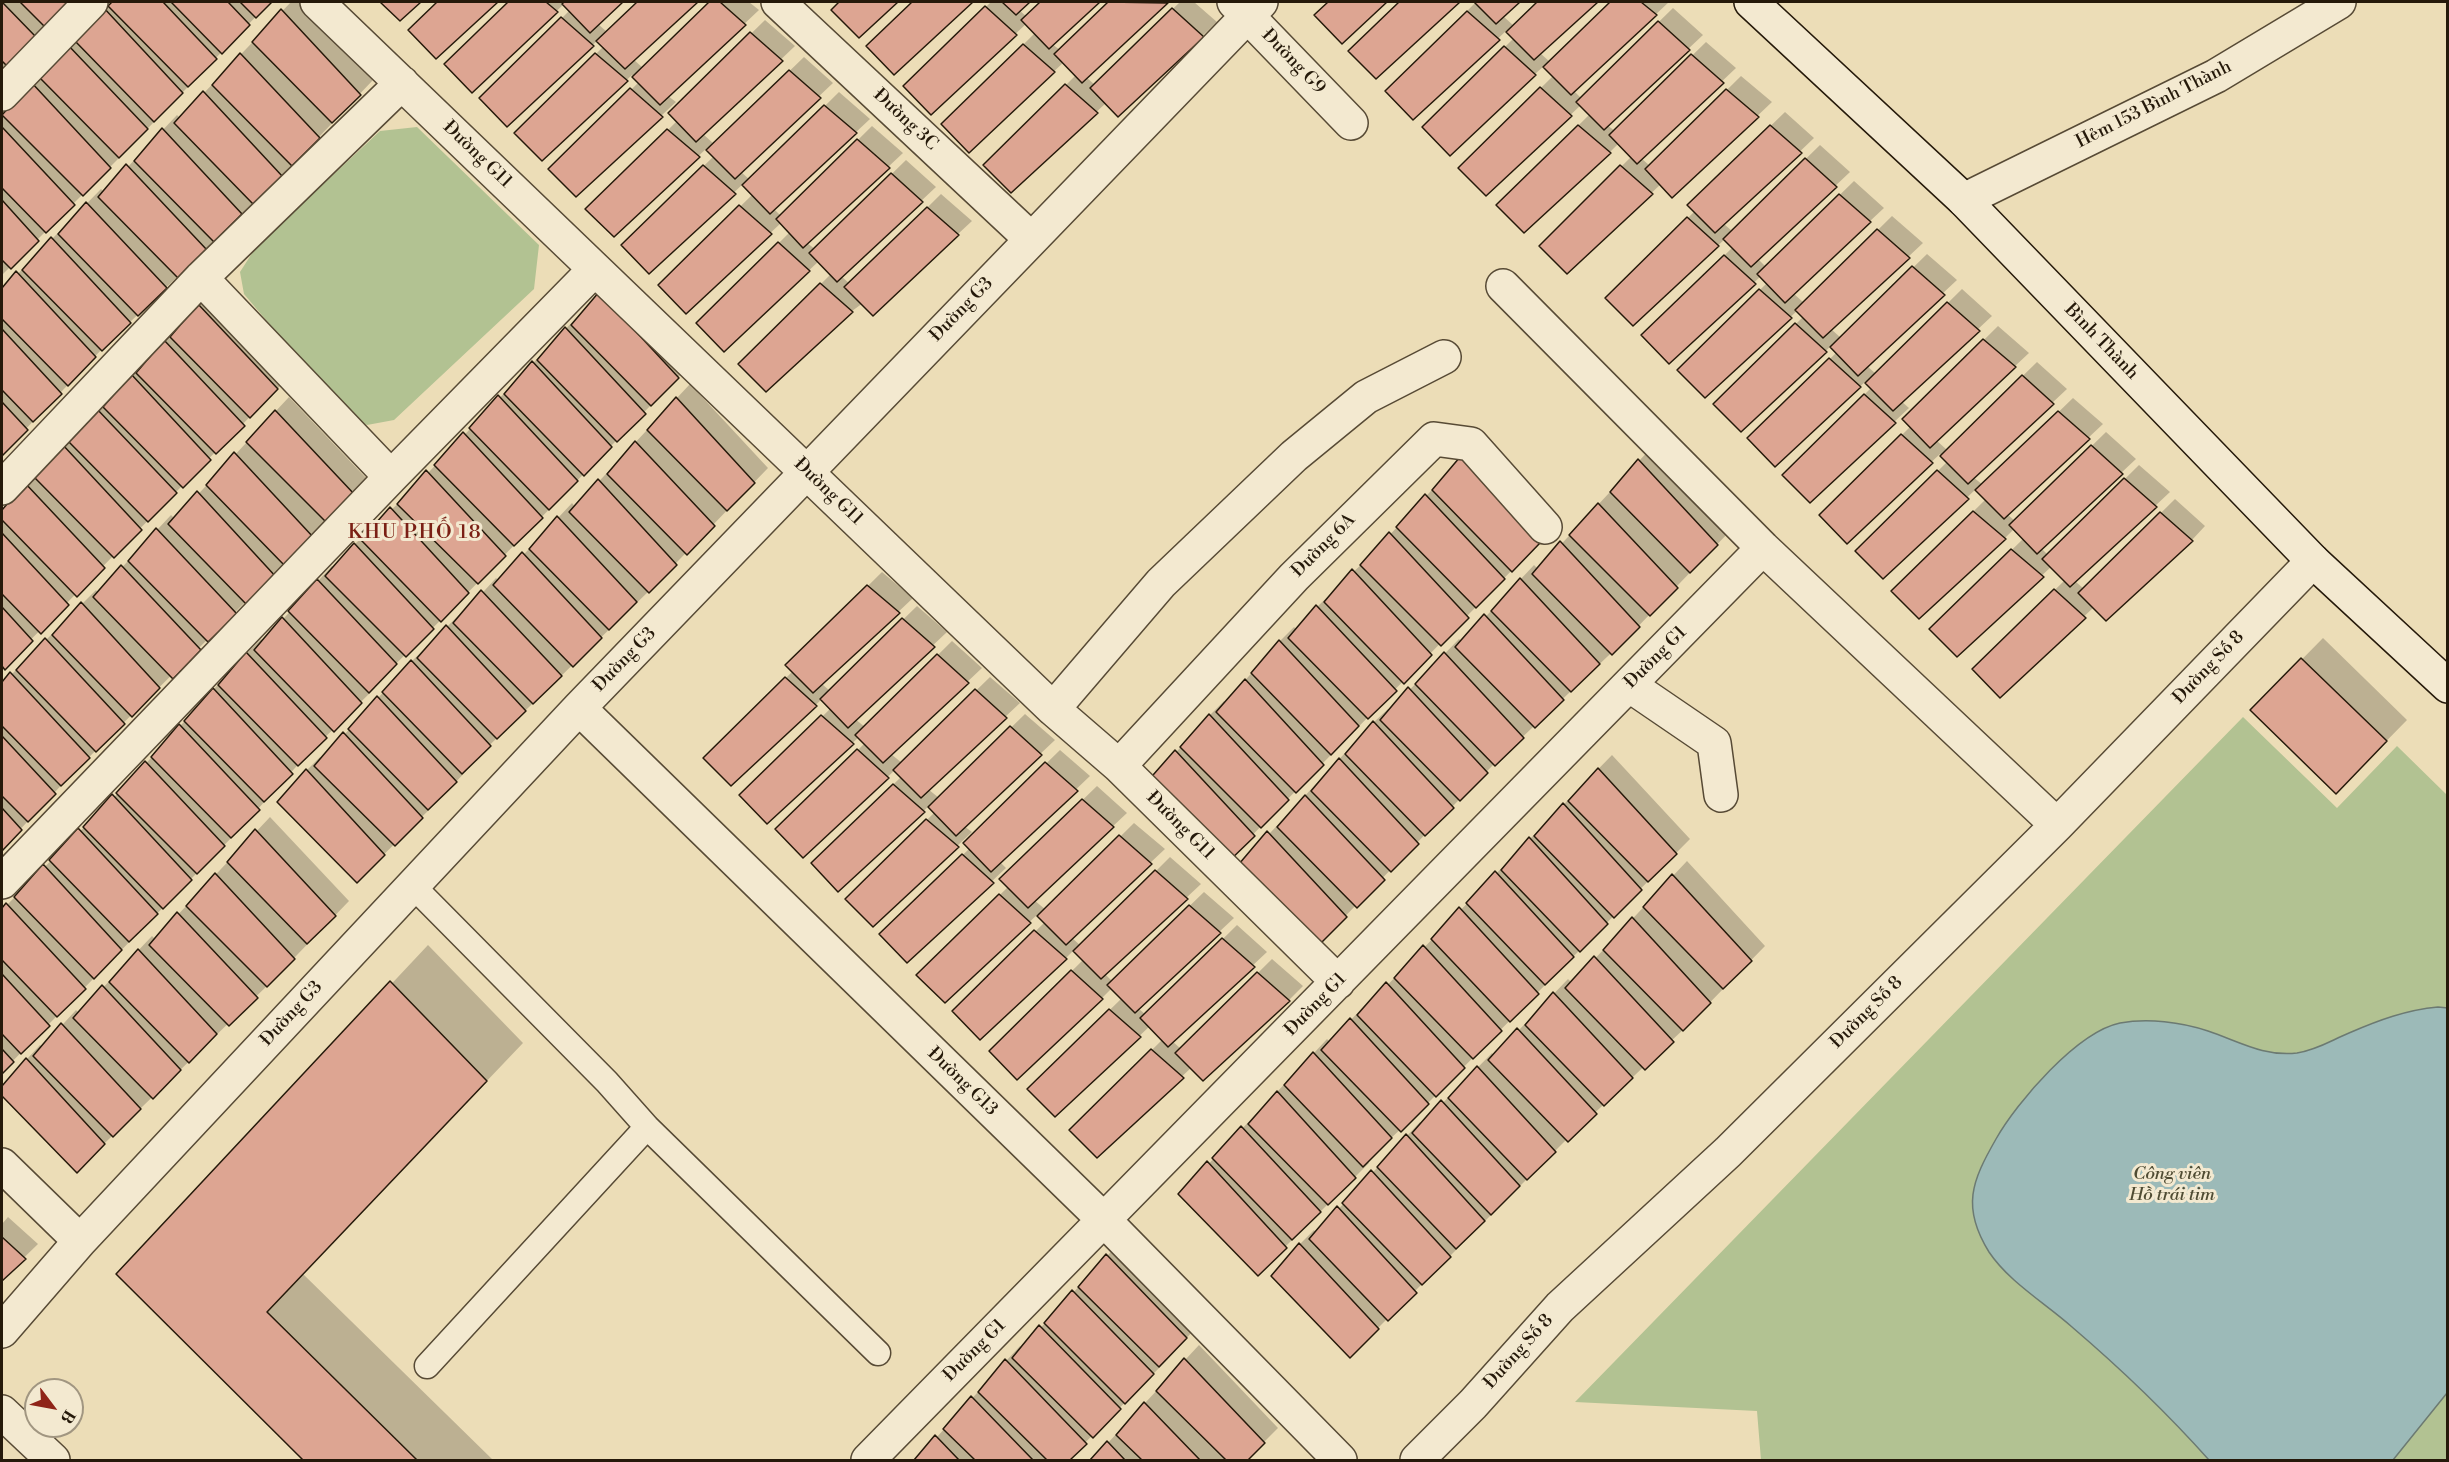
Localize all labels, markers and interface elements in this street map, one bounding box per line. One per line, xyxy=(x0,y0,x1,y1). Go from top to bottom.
street label: Đường G9 xyxy=(1257,25,1329,99)
street label: Hẻm 153 Bình Thành xyxy=(2073,56,2235,154)
street label: Đường 3C xyxy=(868,85,942,155)
street label: Đường G11 xyxy=(438,117,516,193)
street label: Đường G3 xyxy=(926,273,998,347)
street label: Bình Thành xyxy=(2059,299,2143,385)
street label: Đường G11 xyxy=(789,454,867,530)
street label: Đường 6A xyxy=(1288,510,1360,582)
district label: KHU PHỐ 18 xyxy=(348,521,482,545)
street label: Đường G1 xyxy=(1620,622,1692,694)
street label: Đường G3 xyxy=(589,623,661,697)
street label: Đường Số 8 xyxy=(2169,627,2249,709)
street label: Đường G11 xyxy=(1141,787,1219,865)
street label: Đường G1 xyxy=(1281,969,1351,1041)
street label: Đường Số 8 xyxy=(1826,972,1908,1054)
street label: Đường G3 xyxy=(256,977,328,1051)
street label: Đường G13 xyxy=(922,1043,1002,1121)
park label: Công viên Hồ trái tim xyxy=(2129,1164,2215,1206)
street label: Đường Số 8 xyxy=(1480,1310,1558,1394)
street label: Đường G1 xyxy=(939,1315,1011,1387)
north arrow xyxy=(24,1378,84,1438)
text: B xyxy=(56,1406,79,1427)

